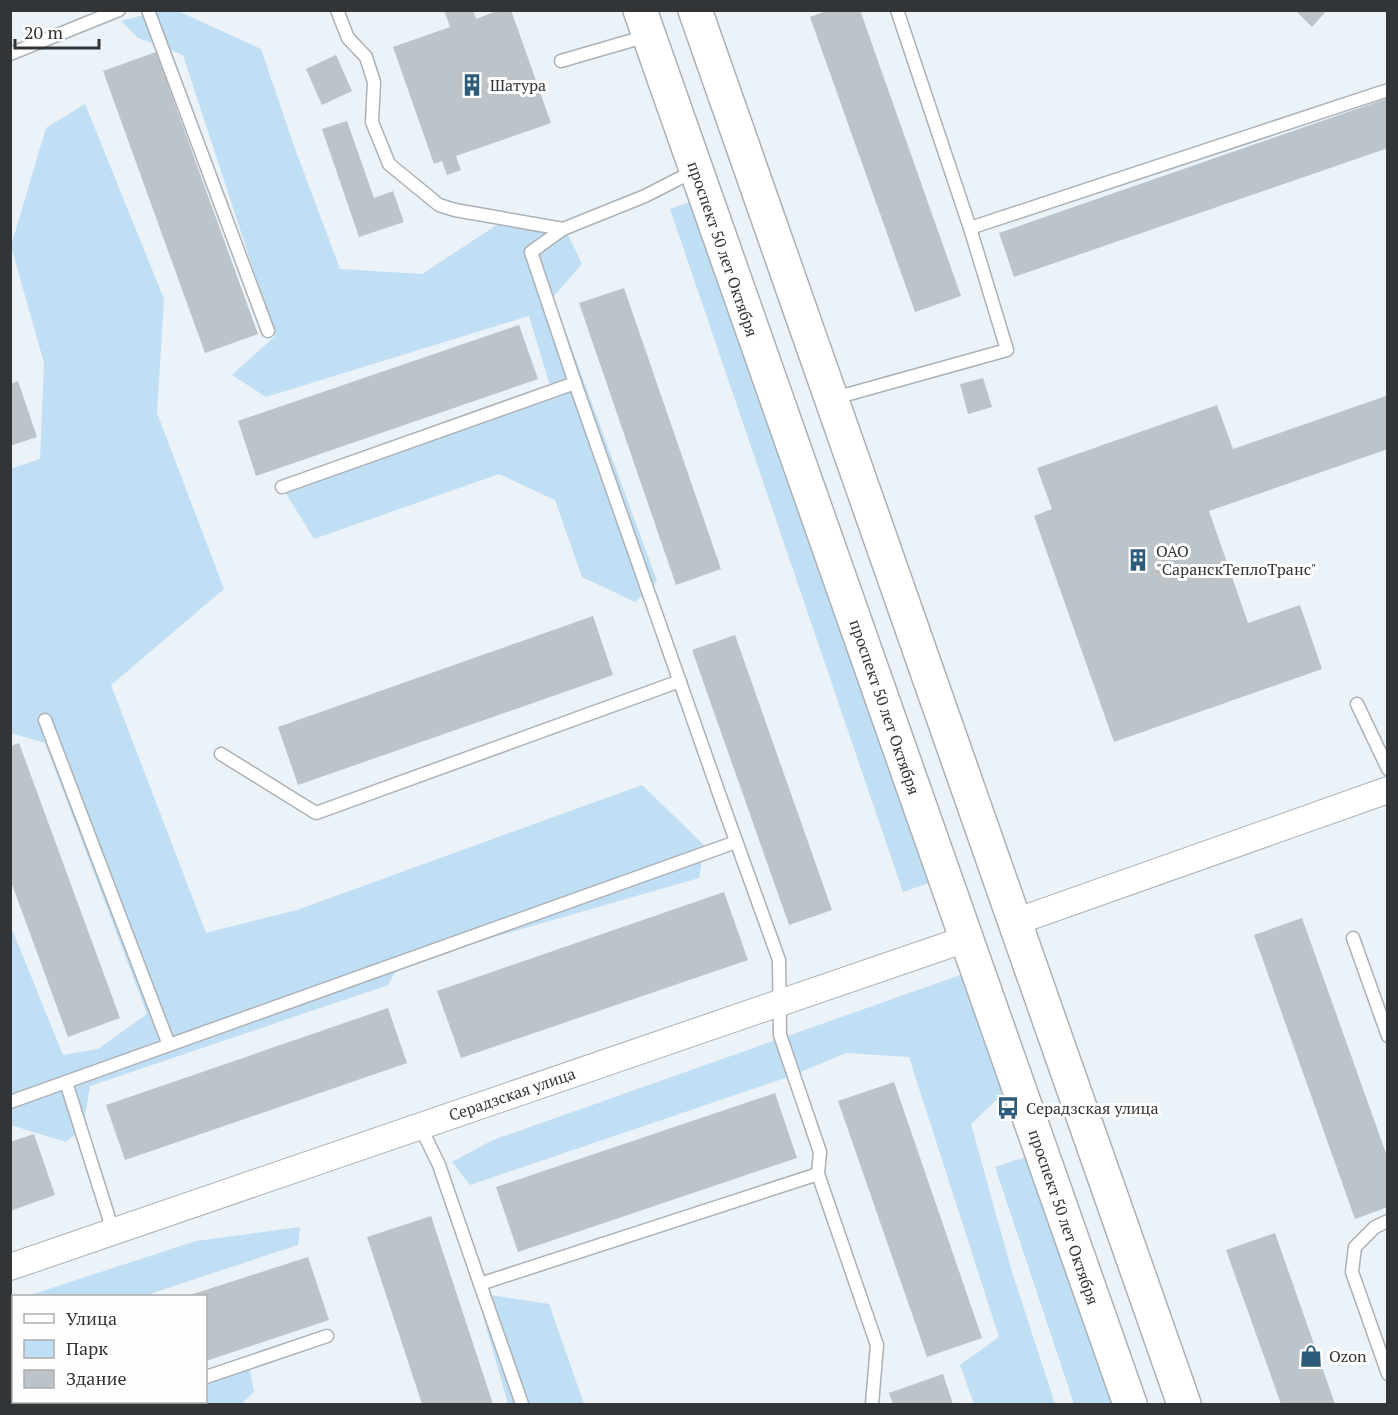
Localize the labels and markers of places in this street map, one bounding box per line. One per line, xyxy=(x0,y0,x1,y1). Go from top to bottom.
building icon: Шатура xyxy=(459,72,485,98)
place label: Шатура xyxy=(490,74,546,96)
place label: ОАО "СаранскТеплоТранс" xyxy=(1156,540,1317,580)
building icon: ОАО "СаранскТеплоТранс" xyxy=(1125,547,1151,573)
bus stop icon: Серадзская улица xyxy=(995,1095,1021,1121)
place label: Серадзская улица xyxy=(1026,1097,1159,1119)
shop icon: Ozon xyxy=(1298,1343,1324,1369)
place label: Ozon xyxy=(1329,1345,1367,1367)

